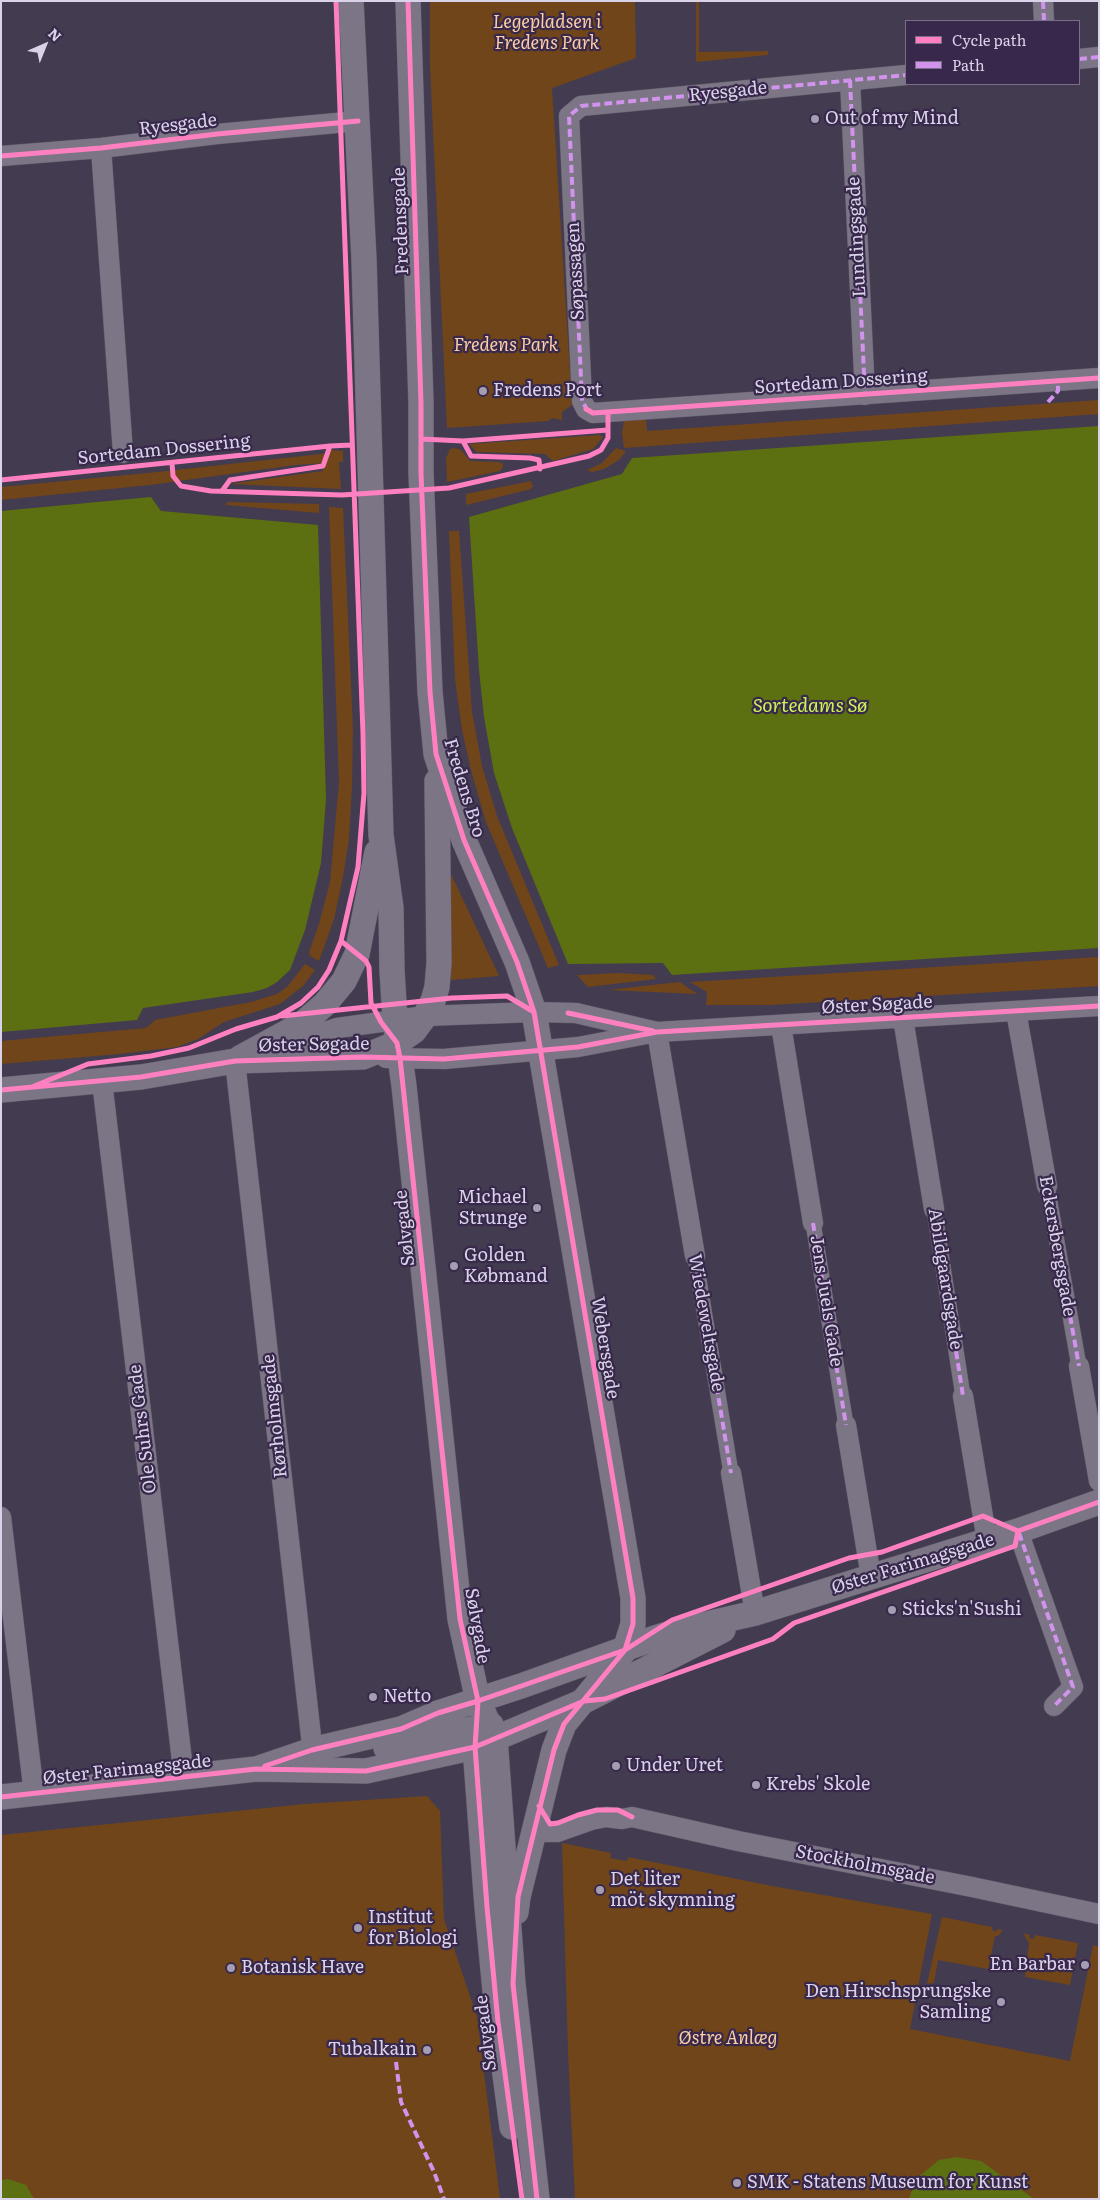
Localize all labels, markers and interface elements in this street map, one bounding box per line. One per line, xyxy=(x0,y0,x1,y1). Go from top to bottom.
park label: Legepladsen i Fredens Park xyxy=(493,12,601,54)
north arrow xyxy=(20,20,70,70)
legend xyxy=(905,20,1080,85)
text: N xyxy=(44,23,67,45)
text: Cycle path xyxy=(952,28,1026,51)
text: Path xyxy=(952,53,985,76)
street label: Ryesgade xyxy=(688,77,768,107)
place label: Out of my Mind xyxy=(825,108,959,130)
street label: Ryesgade xyxy=(138,109,218,141)
marker: Out of my Mind xyxy=(809,113,821,125)
street label: Fredensgade xyxy=(388,167,414,275)
street label: Lundingsgade xyxy=(843,176,871,298)
street label: Søpassagen xyxy=(563,221,589,321)
park label: Fredens Park xyxy=(454,335,558,357)
street label: Sortedam Dossering xyxy=(754,365,928,399)
place label: Fredens Port xyxy=(493,380,602,402)
marker: Fredens Port xyxy=(477,385,489,397)
street label: Sortedam Dossering xyxy=(76,430,252,470)
water label: Sortedams Sø xyxy=(753,695,867,717)
street label: Fredens Bro xyxy=(439,736,489,840)
street label: Øster Søgade xyxy=(821,991,933,1019)
street label: Øster Søgade xyxy=(258,1033,370,1057)
street label: Eckersbergsgade xyxy=(1034,1174,1080,1318)
place label: Michael Strunge xyxy=(458,1187,527,1230)
street label: Sølvgade xyxy=(390,1189,420,1267)
marker: Michael Strunge xyxy=(531,1202,543,1214)
street label: Abildgaardsgade xyxy=(923,1207,967,1351)
street label: Jens Juels Gade xyxy=(805,1234,847,1368)
place label: Golden Købmand xyxy=(464,1245,548,1288)
street label: Wiedeweltsgade xyxy=(683,1252,729,1394)
marker: Golden Købmand xyxy=(448,1260,460,1272)
street label: Webersgade xyxy=(586,1295,624,1401)
street label: Rørholmsgade xyxy=(258,1353,292,1479)
street label: Ole Suhrs Gade xyxy=(124,1363,162,1495)
street label: Øster Farimagsgade xyxy=(829,1529,997,1599)
street label: Sølvgade xyxy=(460,1587,494,1665)
place label: Sticks'n'Sushi xyxy=(902,1599,1022,1621)
marker: Sticks'n'Sushi xyxy=(886,1604,898,1616)
place label: Netto xyxy=(383,1686,431,1708)
marker: Netto xyxy=(367,1691,379,1703)
street label: Øster Farimagsgade xyxy=(42,1750,212,1790)
place label: Under Uret xyxy=(626,1755,723,1777)
marker: Under Uret xyxy=(610,1760,622,1772)
place label: Krebs' Skole xyxy=(766,1774,870,1796)
marker: Krebs' Skole xyxy=(750,1779,762,1791)
street label: Stockholmsgade xyxy=(794,1841,936,1889)
place label: Det liter möt skymning xyxy=(610,1869,735,1912)
marker: Det liter möt skymning xyxy=(594,1884,606,1896)
place label: Institut for Biologi xyxy=(368,1907,458,1950)
marker: Institut for Biologi xyxy=(352,1922,364,1934)
place label: En Barbar xyxy=(990,1954,1075,1976)
place label: Botanisk Have xyxy=(241,1957,364,1979)
marker: En Barbar xyxy=(1079,1959,1091,1971)
marker: Botanisk Have xyxy=(225,1962,237,1974)
place label: Den Hirschsprungske Samling xyxy=(805,1981,991,2024)
street label: Sølvgade xyxy=(471,1994,501,2072)
marker: Den Hirschsprungske Samling xyxy=(995,1996,1007,2008)
park label: Østre Anlæg xyxy=(679,2028,777,2050)
place label: Tubalkain xyxy=(328,2039,417,2061)
marker: Tubalkain xyxy=(421,2044,433,2056)
place label: SMK - Statens Museum for Kunst xyxy=(747,2172,1028,2194)
marker: SMK - Statens Museum for Kunst xyxy=(731,2177,743,2189)

